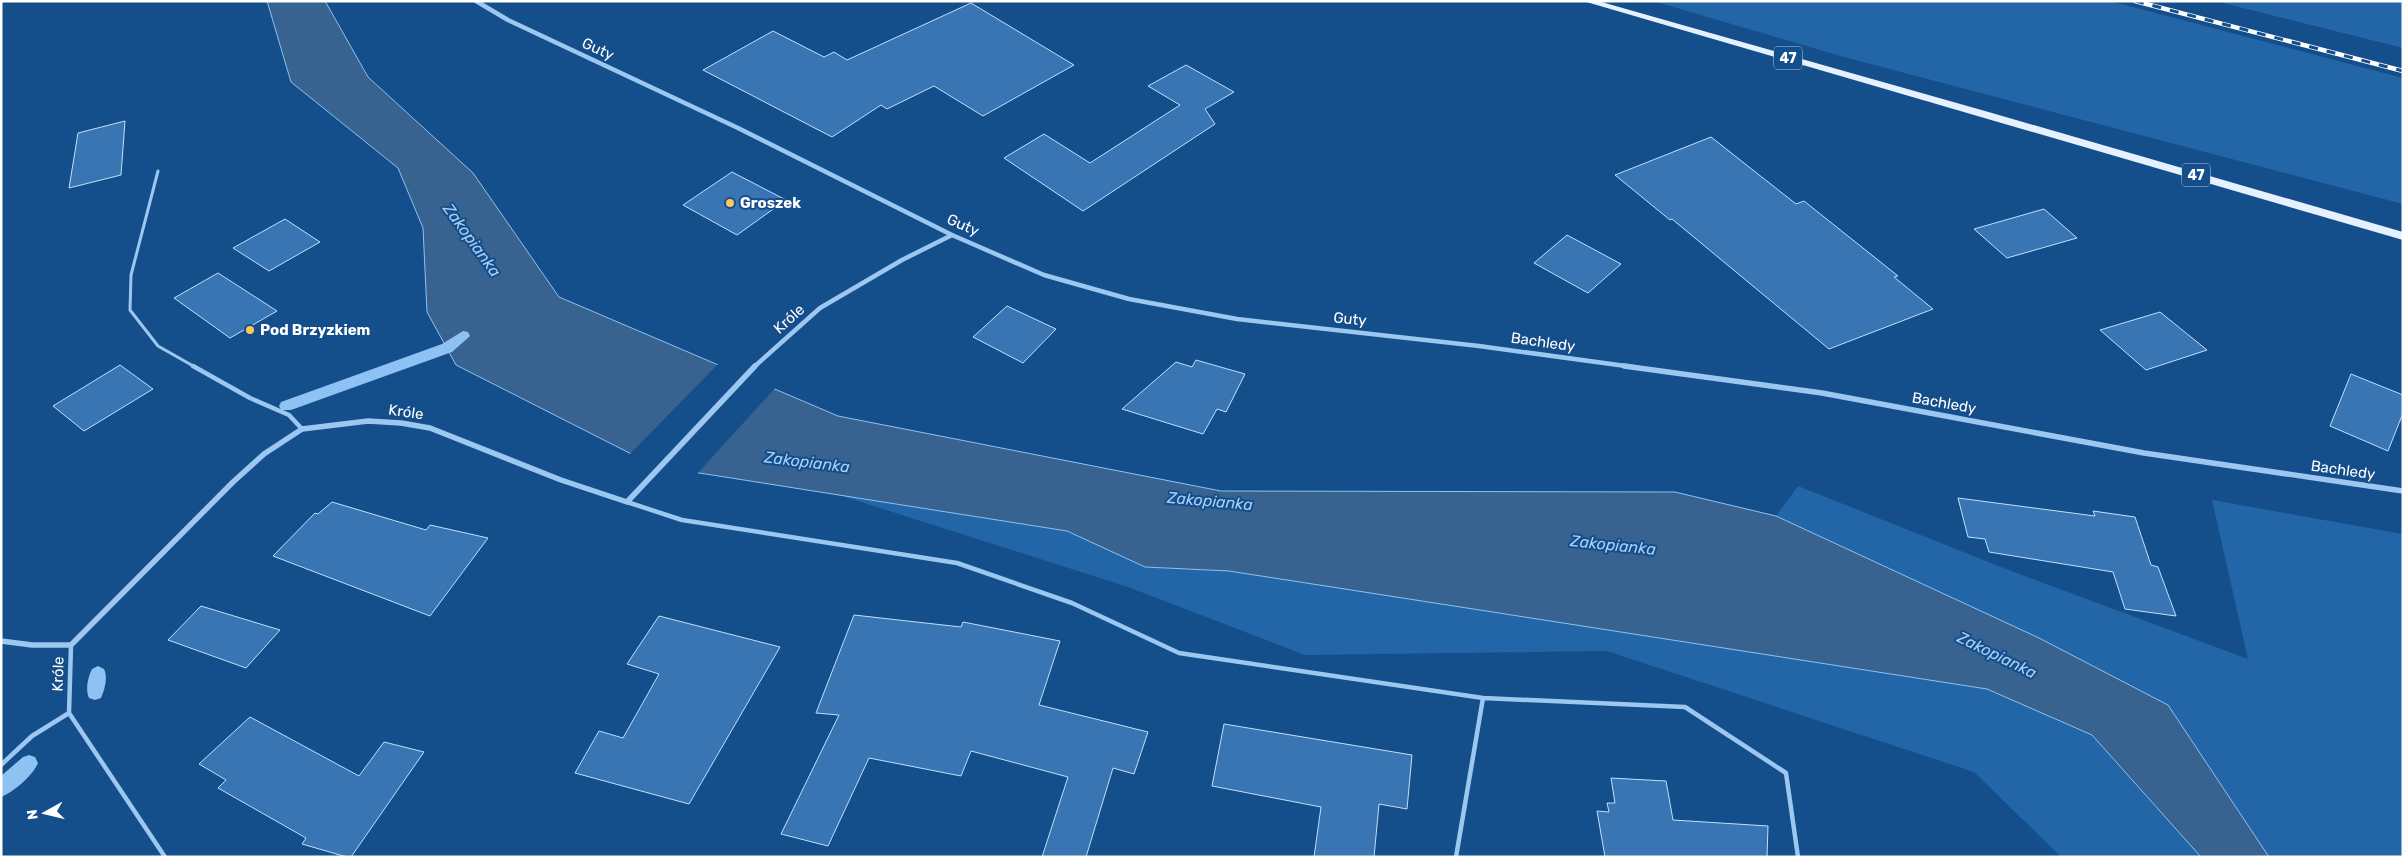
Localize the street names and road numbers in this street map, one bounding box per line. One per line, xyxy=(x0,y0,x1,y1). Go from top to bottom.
street label: Guty xyxy=(579,34,617,64)
road number: 47 xyxy=(1774,46,1802,70)
road number: 47 xyxy=(2182,164,2210,186)
street label: Guty xyxy=(944,210,982,240)
street label: Króle xyxy=(770,301,808,337)
street label: Guty xyxy=(1332,308,1368,330)
street label: Bachledy xyxy=(1510,329,1576,355)
street label: Bachledy xyxy=(1910,388,1978,418)
street label: Króle xyxy=(387,401,425,423)
street label: Bachledy xyxy=(2310,457,2376,483)
street label: Króle xyxy=(48,656,68,692)

